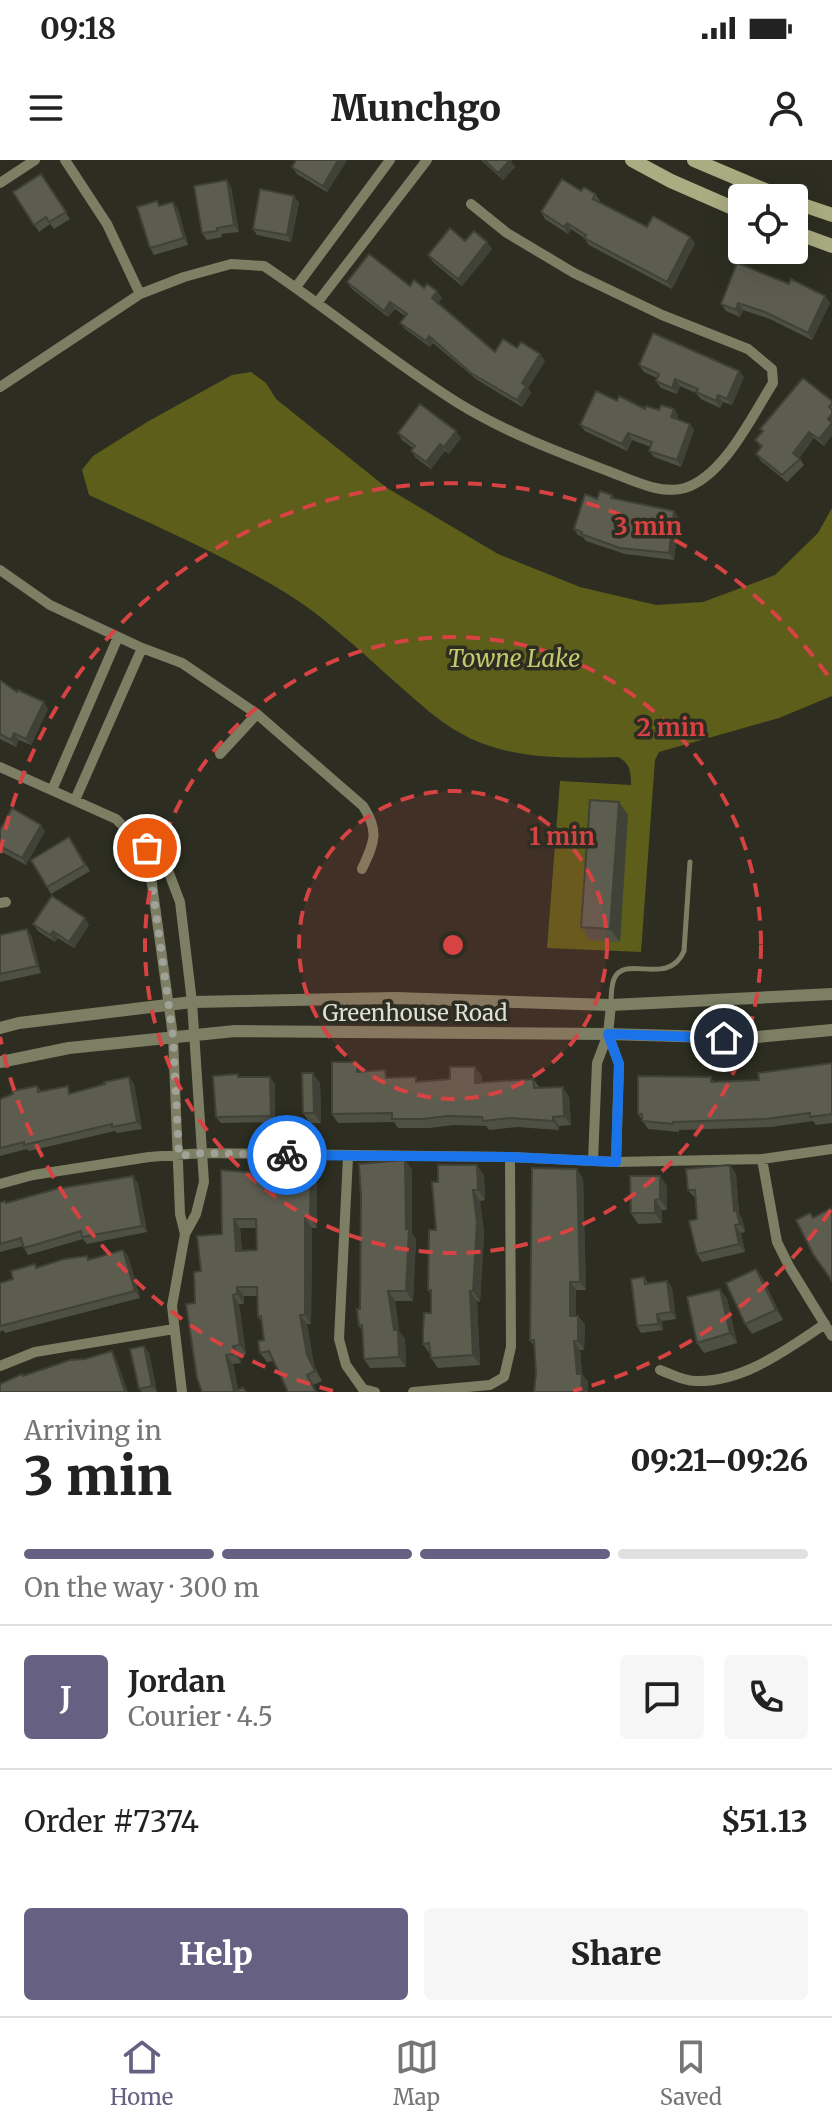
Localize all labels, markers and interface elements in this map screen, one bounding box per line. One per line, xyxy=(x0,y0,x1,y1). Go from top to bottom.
text: 09:18 xyxy=(40,9,116,47)
icon: menu xyxy=(24,86,68,130)
text: Munchgo xyxy=(331,86,501,131)
icon: person xyxy=(764,86,808,130)
map controls xyxy=(728,184,808,264)
button: locate xyxy=(728,184,808,264)
text: 3 min xyxy=(614,511,682,542)
water label: Towne Lake xyxy=(448,643,580,674)
text: 2 min xyxy=(637,712,705,743)
pin xyxy=(113,814,181,882)
text: 1 min xyxy=(529,821,595,852)
icon: bag xyxy=(125,826,169,870)
centre of rings xyxy=(439,931,467,959)
street label: Greenhouse Road xyxy=(323,999,507,1027)
pin xyxy=(690,1004,758,1072)
icon: home xyxy=(702,1016,746,1060)
courier xyxy=(247,1115,327,1195)
icon: bike xyxy=(265,1133,309,1177)
text: Arriving in xyxy=(24,1414,162,1447)
text: 09:21–09:26 xyxy=(630,1441,808,1479)
text: 3 min xyxy=(24,1444,172,1509)
text: On the way · 300 m xyxy=(24,1571,259,1604)
button: chat xyxy=(620,1655,704,1739)
button: phone xyxy=(724,1655,808,1739)
text: Jordan xyxy=(128,1662,226,1700)
text: J xyxy=(60,1678,72,1716)
text: Courier · 4.5 xyxy=(128,1700,273,1733)
text: Order #7374 xyxy=(24,1802,199,1840)
text: $51.13 xyxy=(721,1802,808,1840)
button: Help xyxy=(24,1908,408,2000)
button: Share xyxy=(424,1908,808,2000)
tab: Home xyxy=(110,2035,173,2111)
tab: Map xyxy=(393,2035,440,2111)
tab: Saved xyxy=(660,2035,722,2111)

